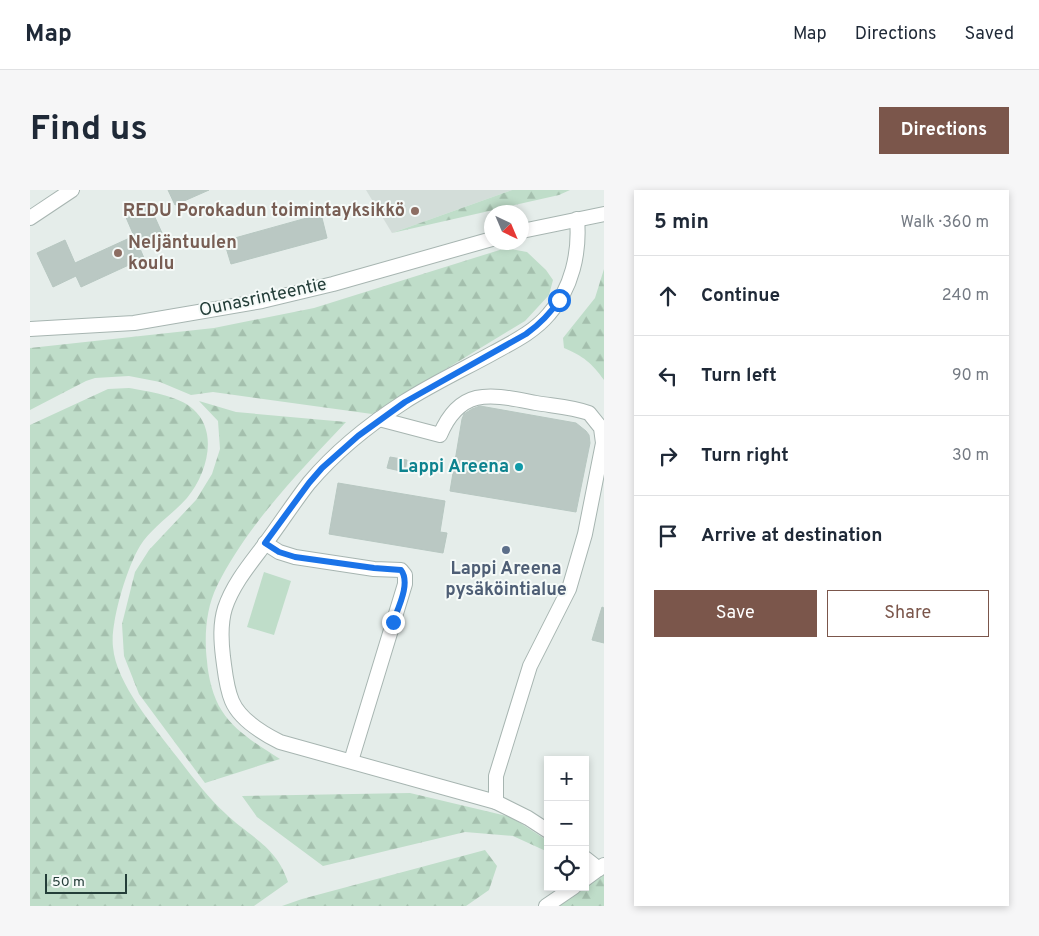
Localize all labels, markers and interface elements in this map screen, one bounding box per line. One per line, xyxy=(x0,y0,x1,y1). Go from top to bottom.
text: Map xyxy=(25,20,72,50)
text: Map xyxy=(793,23,827,46)
text: Directions xyxy=(855,23,937,46)
text: Saved xyxy=(965,23,1014,46)
button: Directions xyxy=(879,107,1009,154)
text: Find us xyxy=(30,108,148,152)
place label: REDU Porokadun toimintayksikkö xyxy=(123,200,405,223)
marker: REDU Porokadun toimintayksikkö xyxy=(409,205,421,217)
north arrow xyxy=(484,205,529,250)
text: 5 min xyxy=(654,209,709,236)
text: Walk · 360 m xyxy=(901,213,989,233)
place label: Neljäntuulen koulu xyxy=(128,232,237,276)
marker: Neljäntuulen koulu xyxy=(112,247,124,259)
street label: Ounasrinteentie xyxy=(197,273,329,323)
icon: ahead xyxy=(654,282,682,310)
text: Continue xyxy=(701,284,780,308)
text: 240 m xyxy=(942,286,989,306)
route start xyxy=(548,289,571,312)
icon: left xyxy=(654,362,682,390)
text: Turn left xyxy=(701,364,777,388)
text: 90 m xyxy=(952,366,989,386)
icon: right xyxy=(654,442,682,470)
text: Turn right xyxy=(701,444,789,468)
text: 30 m xyxy=(952,446,989,466)
place label: Lappi Areena xyxy=(398,456,509,479)
marker: Lappi Areena xyxy=(513,461,525,473)
icon: arrive xyxy=(654,522,682,550)
text: Arrive at destination xyxy=(701,524,882,548)
marker: Lappi Areena pysäköintialue xyxy=(500,544,512,556)
place label: Lappi Areena pysäköintialue xyxy=(445,558,567,602)
button: Save xyxy=(654,590,817,637)
button: Share xyxy=(827,590,989,637)
route end xyxy=(382,611,405,634)
map controls xyxy=(544,756,589,891)
button: + xyxy=(544,756,589,801)
button: − xyxy=(544,801,589,846)
button: locate xyxy=(544,846,589,891)
scale bar xyxy=(45,871,128,894)
text: 50 m xyxy=(52,874,85,891)

